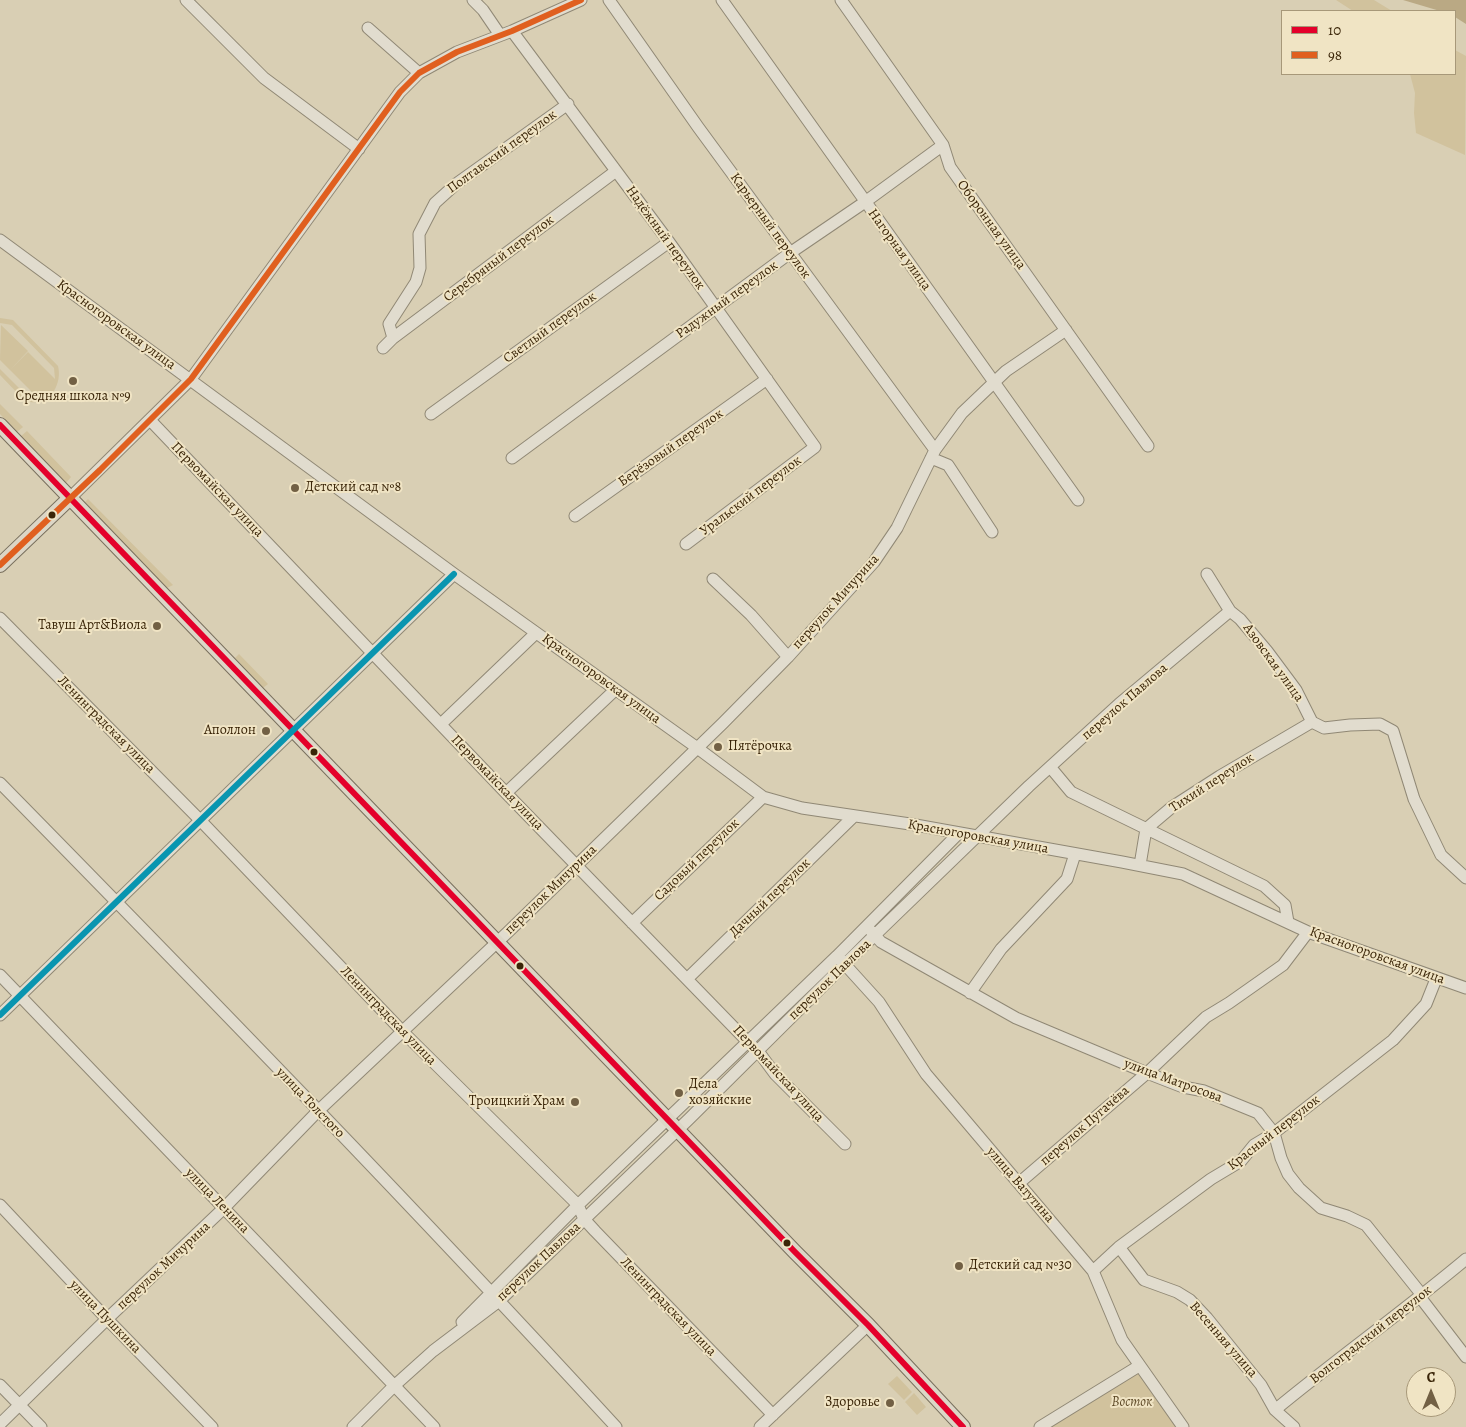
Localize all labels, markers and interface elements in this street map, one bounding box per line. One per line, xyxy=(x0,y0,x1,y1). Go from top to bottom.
legend xyxy=(1281,10,1456,75)
text: 10 xyxy=(1328,20,1341,40)
text: 98 xyxy=(1328,45,1342,65)
street label: Полтавский переулок xyxy=(444,107,560,197)
street label: Карьерный переулок xyxy=(726,170,814,282)
street label: Оборонная улица xyxy=(953,177,1029,273)
street label: Надёжный переулок xyxy=(622,183,708,293)
street label: Нагорная улица xyxy=(864,206,934,294)
street label: Серебряный переулок xyxy=(440,212,558,306)
street label: Радужный переулок xyxy=(673,257,781,343)
street label: Красногоровская улица xyxy=(53,276,179,374)
street label: Светлый переулок xyxy=(500,289,600,367)
marker: Средняя школа №9 xyxy=(67,375,79,387)
place label: Средняя школа №9 xyxy=(15,389,131,405)
street label: Берёзовый переулок xyxy=(615,405,727,491)
street label: Первомайская улица xyxy=(167,439,267,541)
street label: Уральский переулок xyxy=(697,452,805,540)
place label: Детский сад №8 xyxy=(305,480,401,496)
marker: Детский сад №8 xyxy=(289,482,301,494)
unlabelled marker xyxy=(47,510,57,520)
street label: переулок Мичурина xyxy=(789,551,883,653)
place label: Тавуш Арт&Виола xyxy=(38,618,147,634)
marker: Тавуш Арт&Виола xyxy=(151,620,163,632)
street label: Азовская улица xyxy=(1239,621,1307,705)
street label: Красногоровская улица xyxy=(538,630,664,728)
street label: переулок Павлова xyxy=(1079,660,1171,744)
street label: Ленинградская улица xyxy=(54,673,158,777)
place label: Аполлон xyxy=(204,723,256,739)
marker: Аполлон xyxy=(260,725,272,737)
street label: Первомайская улица xyxy=(447,732,547,834)
place label: Пятёрочка xyxy=(728,739,792,755)
marker: Пятёрочка xyxy=(712,741,724,753)
unlabelled marker xyxy=(309,747,319,757)
street label: Тихий переулок xyxy=(1167,749,1257,817)
street label: Садовый переулок xyxy=(651,815,743,905)
street label: Красногоровская улица xyxy=(906,816,1050,858)
street label: переулок Мичурина xyxy=(501,842,601,938)
street label: Дачный переулок xyxy=(726,855,814,941)
street label: Красногоровская улица xyxy=(1307,924,1447,988)
street label: переулок Павлова xyxy=(785,936,875,1024)
unlabelled marker xyxy=(515,961,525,971)
street label: Ленинградская улица xyxy=(336,963,440,1069)
street label: Первомайская улица xyxy=(729,1022,827,1126)
street label: улица Матросова xyxy=(1122,1055,1224,1107)
street label: улица Толстого xyxy=(272,1064,348,1142)
place label: Дела хозяйские xyxy=(689,1077,752,1110)
street label: переулок Пугачёва xyxy=(1037,1083,1133,1169)
marker: Дела хозяйские xyxy=(673,1087,685,1099)
street label: Красный переулок xyxy=(1224,1092,1324,1174)
place label: Троицкий Храм xyxy=(469,1094,565,1110)
marker: Троицкий Храм xyxy=(569,1096,581,1108)
street label: улица Ватутина xyxy=(983,1144,1057,1226)
street label: улица Ленина xyxy=(182,1165,252,1237)
street label: переулок Мичурина xyxy=(114,1218,214,1314)
street label: переулок Павлова xyxy=(494,1219,584,1305)
unlabelled marker xyxy=(782,1238,792,1248)
street label: Ленинградская улица xyxy=(616,1254,720,1360)
place label: Детский сад №30 xyxy=(969,1258,1072,1274)
marker: Детский сад №30 xyxy=(953,1260,965,1272)
street label: улица Пушкина xyxy=(66,1277,144,1357)
street label: Волгоградский переулок xyxy=(1307,1282,1435,1388)
street label: Весенняя улица xyxy=(1185,1299,1261,1381)
north arrow xyxy=(1406,1367,1456,1417)
text: С xyxy=(1427,1368,1435,1387)
place label: Здоровье xyxy=(825,1395,880,1411)
park label: Восток xyxy=(1112,1395,1152,1411)
marker: Здоровье xyxy=(884,1397,896,1409)

